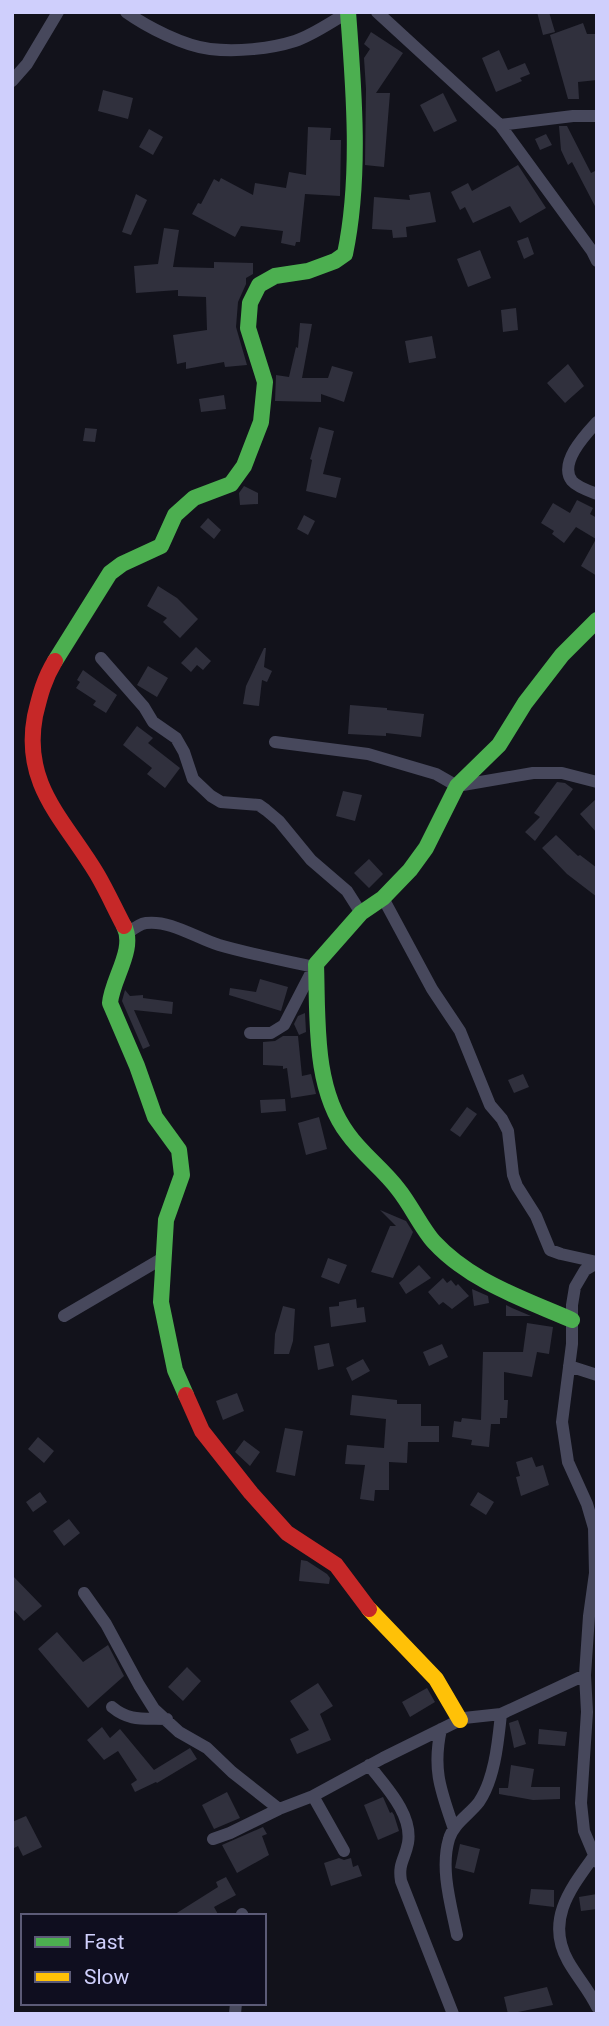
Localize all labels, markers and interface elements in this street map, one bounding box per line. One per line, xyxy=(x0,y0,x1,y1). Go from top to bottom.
legend xyxy=(21,1914,266,2005)
text: Fast xyxy=(84,1930,125,1954)
text: Slow xyxy=(84,1965,130,1989)

